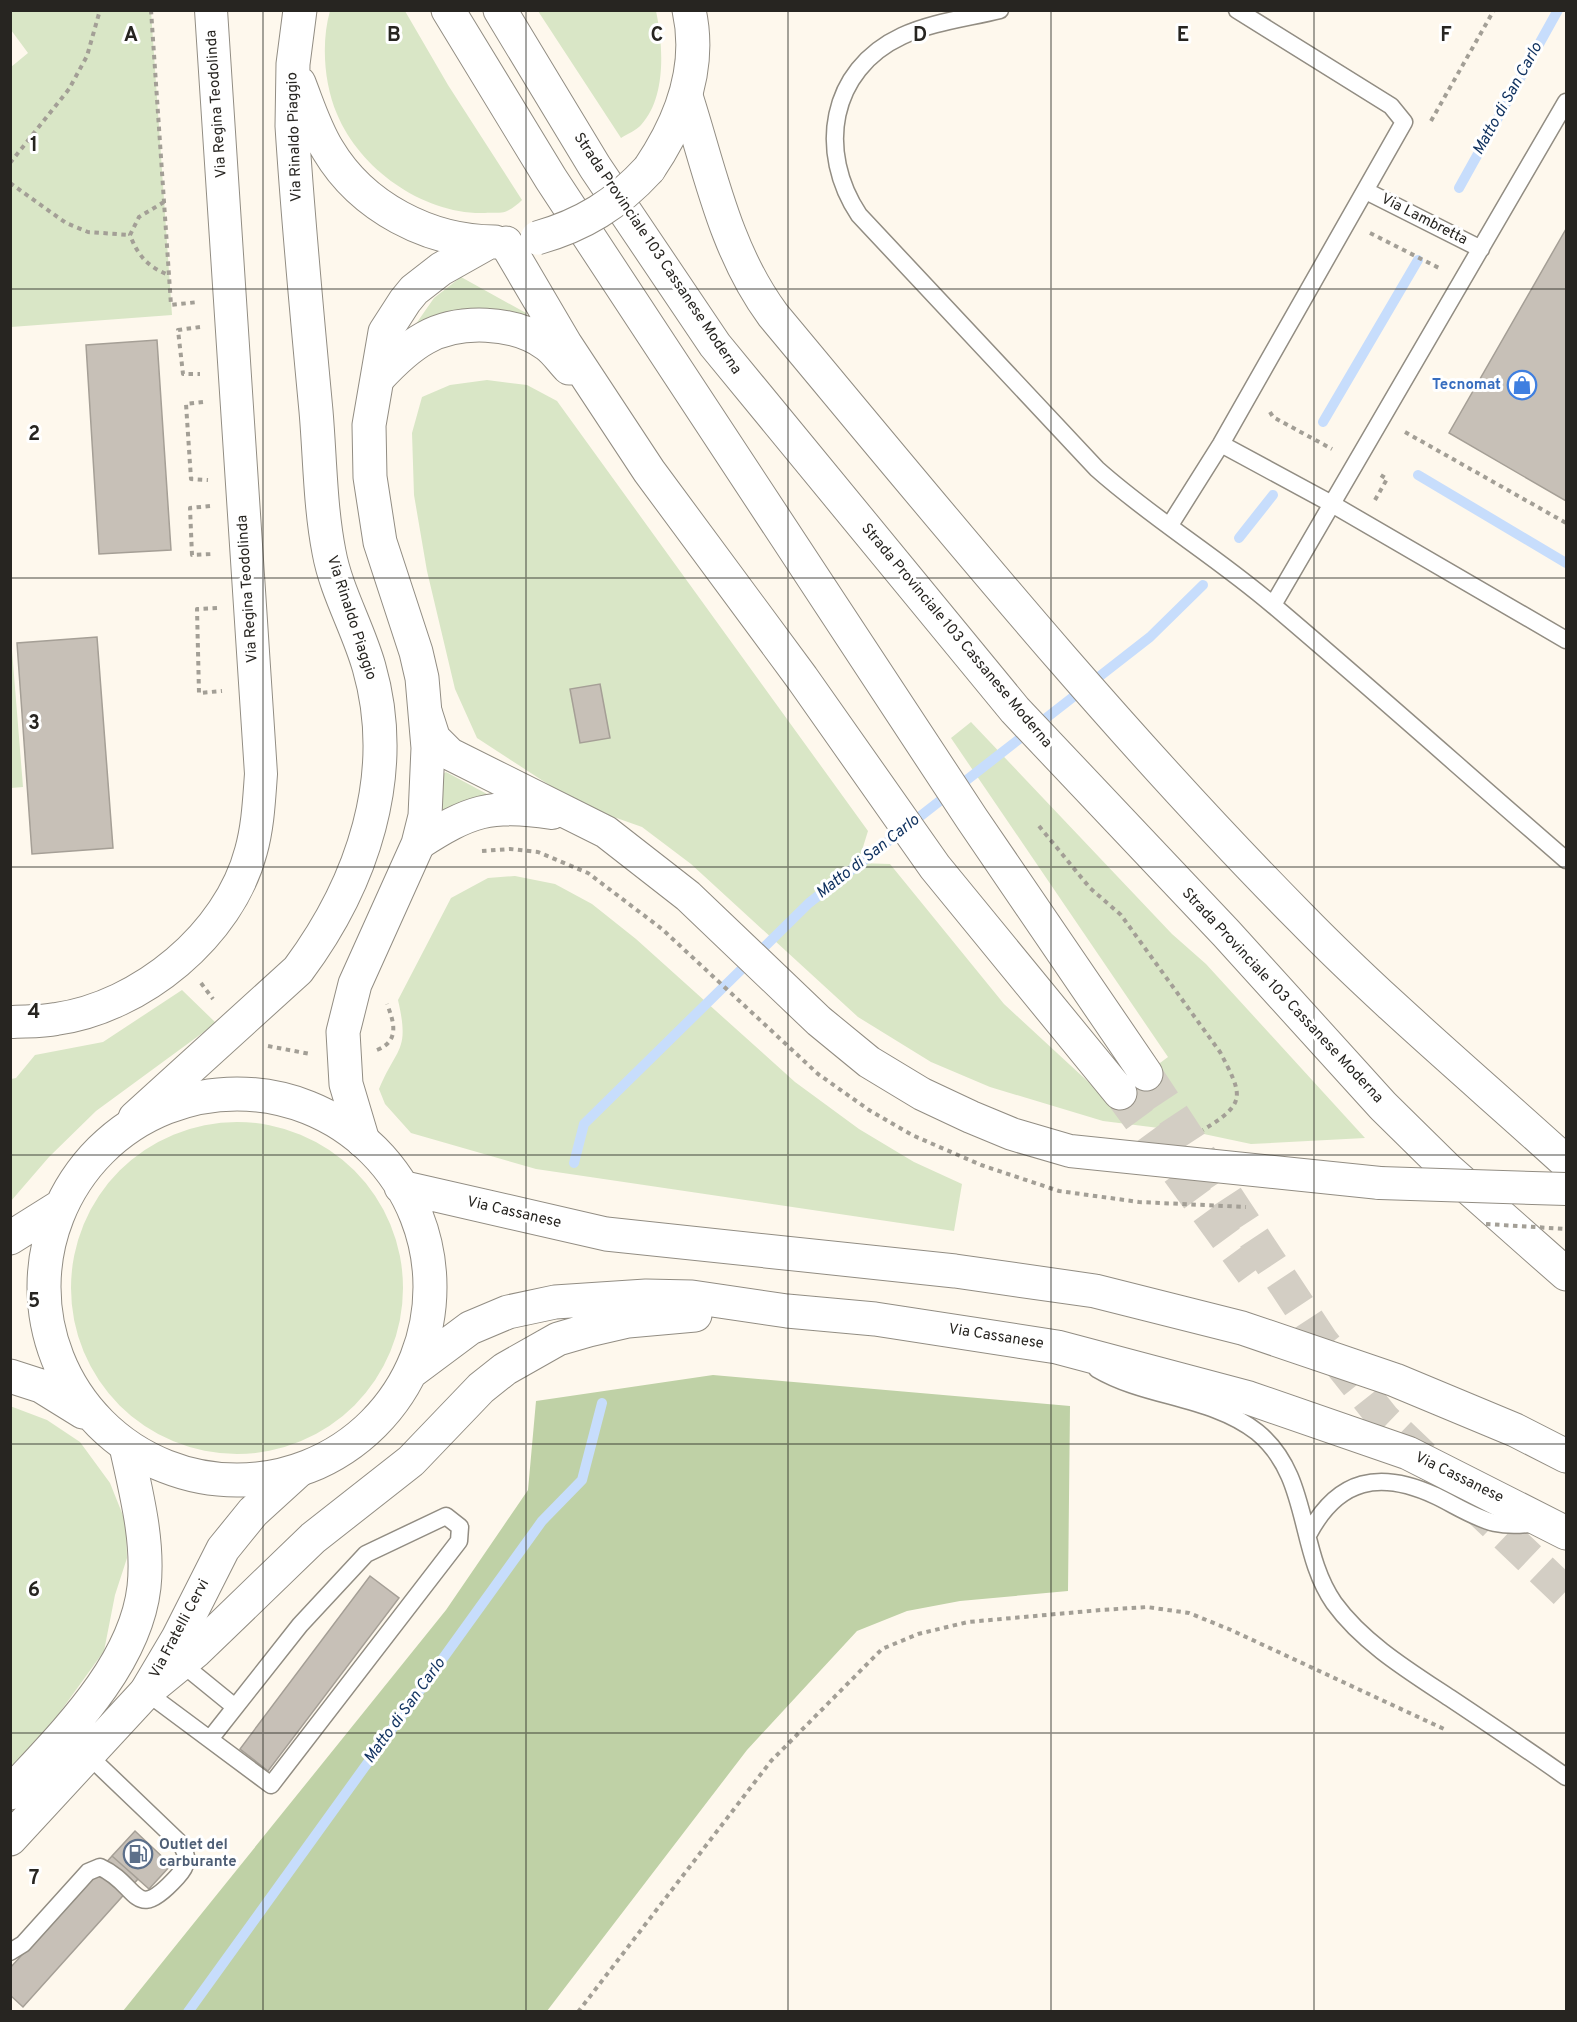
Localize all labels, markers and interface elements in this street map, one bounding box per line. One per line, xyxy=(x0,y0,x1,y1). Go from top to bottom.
text: A xyxy=(124,23,138,49)
text: B xyxy=(387,23,401,49)
text: C xyxy=(651,23,663,49)
text: D xyxy=(913,23,927,49)
text: E xyxy=(1177,23,1189,49)
text: F xyxy=(1440,23,1452,49)
street label: Via Regina Teodolinda xyxy=(202,29,232,179)
water label: Matto di San Carlo xyxy=(1469,39,1547,159)
street label: Via Rinaldo Piaggio xyxy=(283,72,307,202)
street label: Strada Provinciale 103 Cassanese Moderna xyxy=(569,130,745,378)
text: 1 xyxy=(30,133,38,159)
street label: Via Lambretta xyxy=(1377,190,1471,250)
shop icon: Tecnomat xyxy=(1506,369,1538,401)
place label: Tecnomat xyxy=(1432,376,1501,395)
text: 2 xyxy=(28,422,40,448)
street label: Via Regina Teodolinda xyxy=(233,514,263,664)
street label: Strada Provinciale 103 Cassanese Moderna xyxy=(856,520,1056,752)
street label: Via Rinaldo Piaggio xyxy=(322,553,380,683)
text: 3 xyxy=(28,711,40,737)
water label: Matto di San Carlo xyxy=(812,810,924,904)
street label: Strada Provinciale 103 Cassanese Moderna xyxy=(1177,884,1387,1108)
text: 4 xyxy=(28,1000,40,1026)
street label: Via Cassanese xyxy=(465,1193,563,1233)
text: 5 xyxy=(28,1289,40,1315)
street label: Via Cassanese xyxy=(947,1320,1045,1354)
street label: Via Cassanese xyxy=(1412,1448,1506,1508)
street label: Via Fratelli Cervi xyxy=(146,1576,214,1682)
text: 6 xyxy=(28,1578,40,1604)
water label: Matto di San Carlo xyxy=(360,1654,450,1768)
place label: Outlet del carburante xyxy=(159,1836,237,1872)
fuel station icon: Outlet del carburante xyxy=(122,1838,154,1870)
text: 7 xyxy=(29,1866,39,1892)

